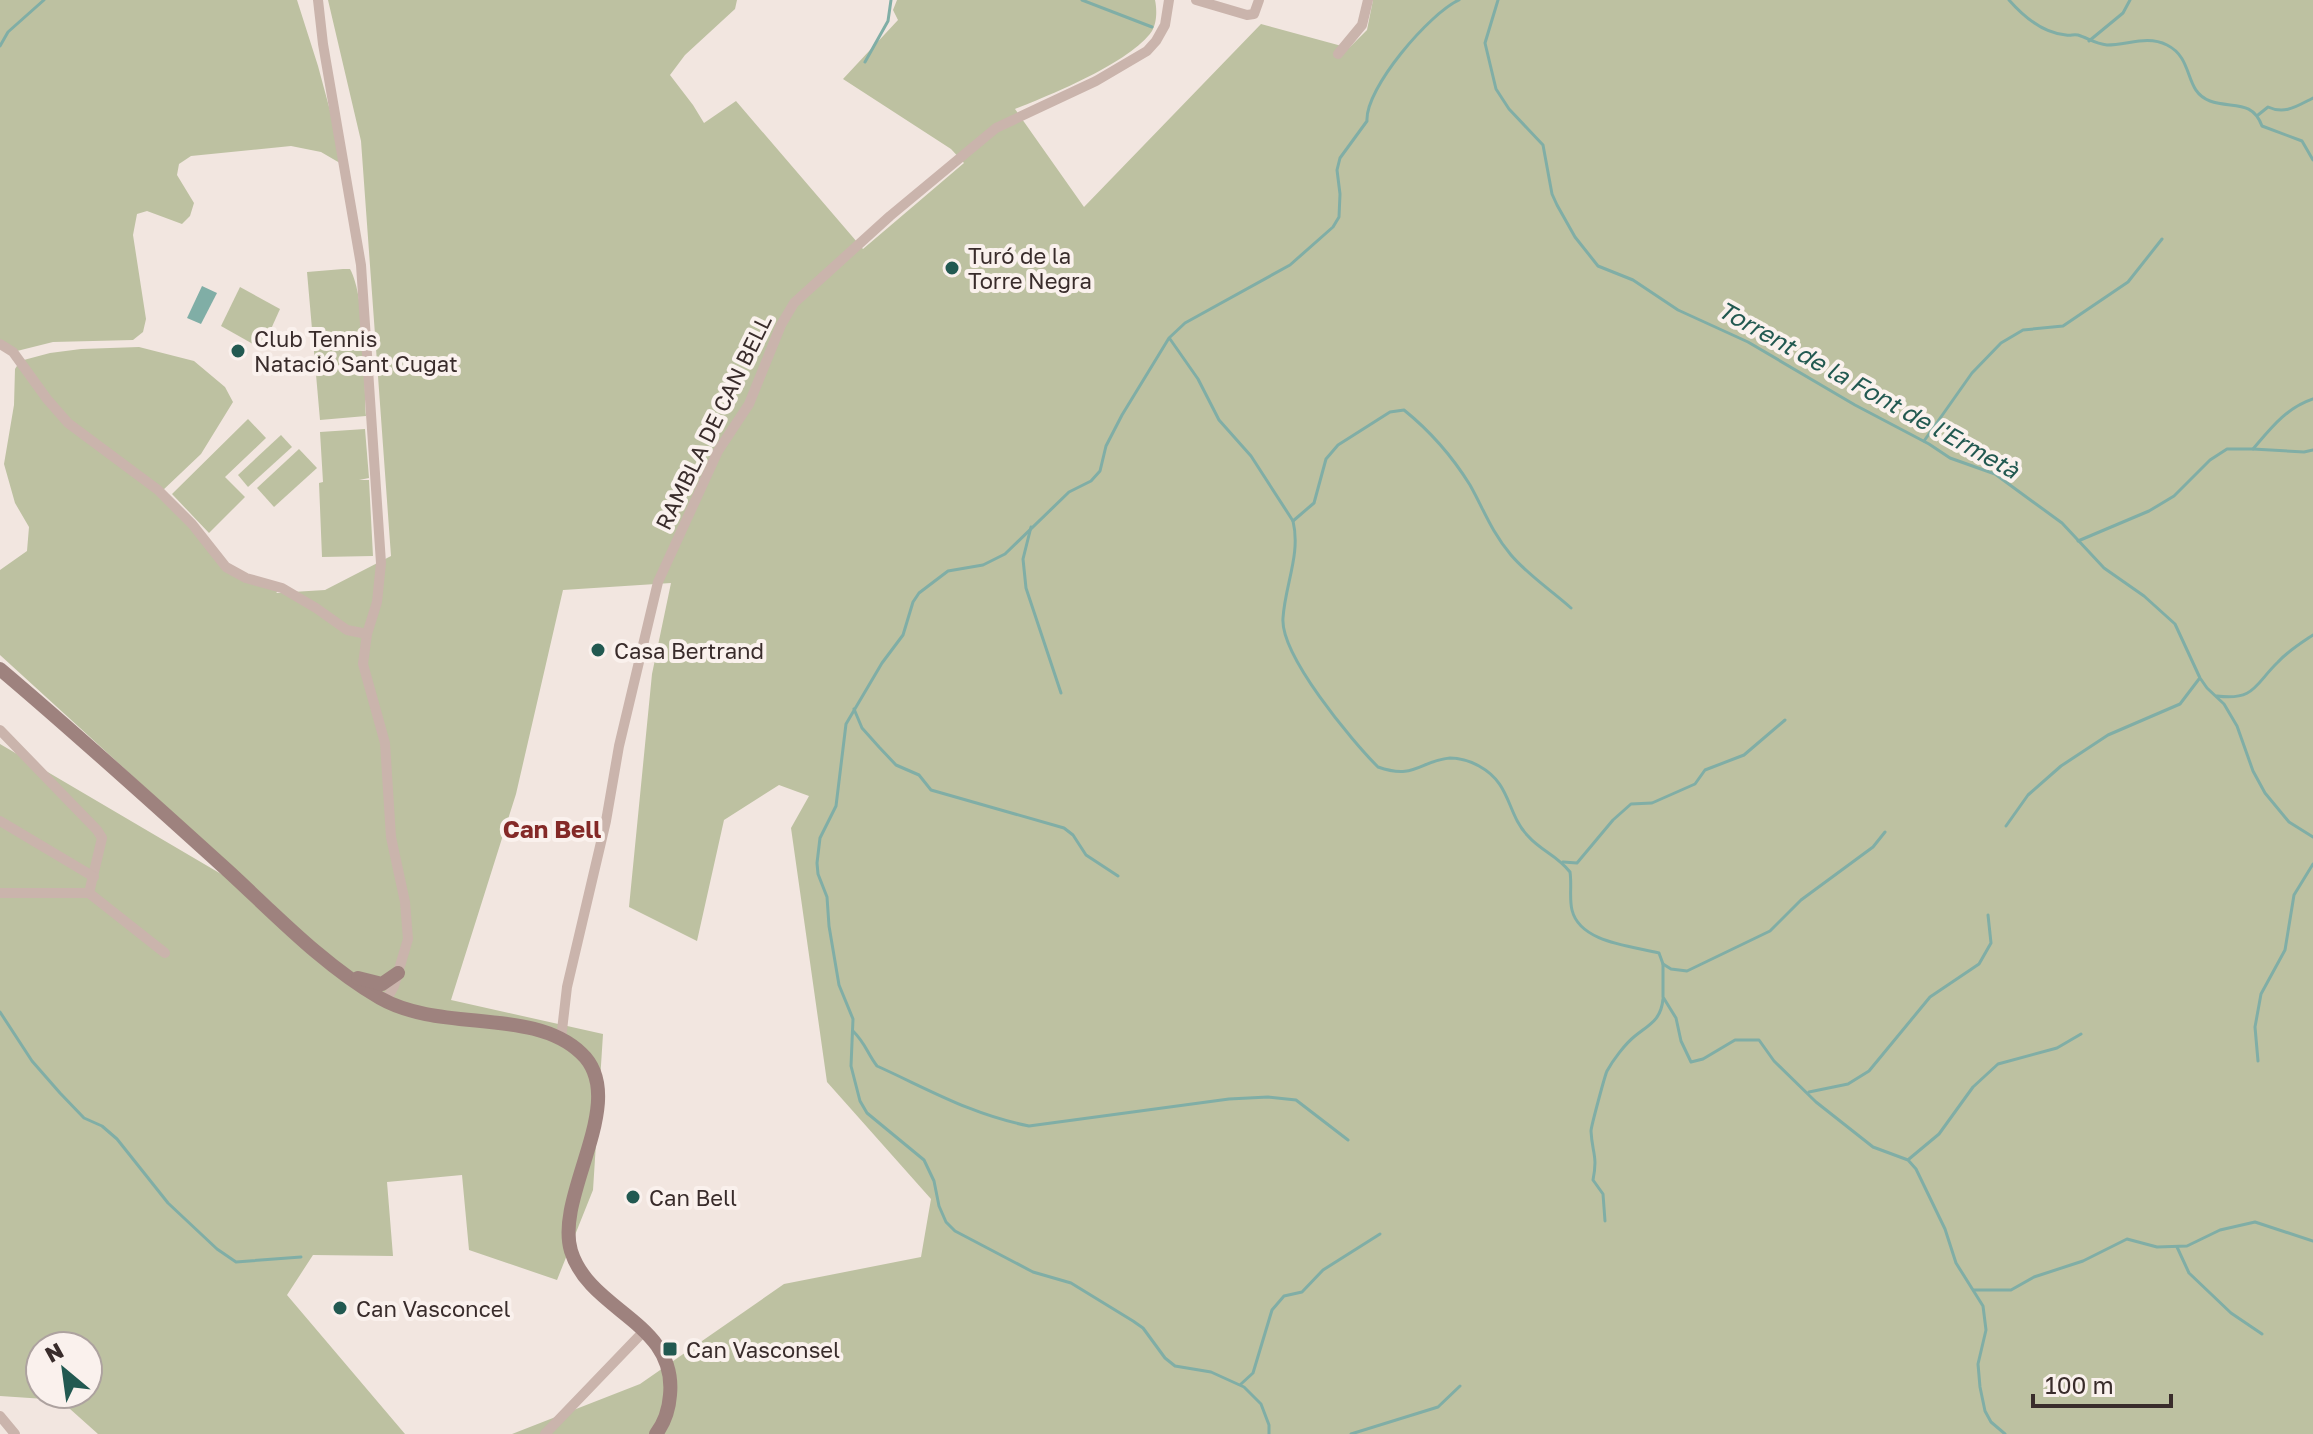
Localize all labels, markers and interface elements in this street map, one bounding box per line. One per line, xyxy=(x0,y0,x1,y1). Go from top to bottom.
place label: Turó de la Torre Negra xyxy=(968,242,1092,294)
marker: Turó de la Torre Negra xyxy=(943,259,961,277)
water label: Torrent de la Font de l'Ermetà xyxy=(1714,294,2026,485)
street label: RAMBLA DE CAN BELL xyxy=(649,310,777,534)
place label: Club Tennis Natació Sant Cugat xyxy=(254,325,458,377)
marker: Club Tennis Natació Sant Cugat xyxy=(229,342,247,360)
place label: Casa Bertrand xyxy=(614,637,764,664)
marker: Casa Bertrand xyxy=(589,641,607,659)
district label: Can Bell xyxy=(503,814,601,843)
place label: Can Bell xyxy=(649,1184,737,1211)
marker: Can Bell xyxy=(624,1188,642,1206)
place label: Can Vasconcel xyxy=(356,1295,510,1322)
marker: Can Vasconcel xyxy=(331,1299,349,1317)
north arrow xyxy=(24,1330,104,1410)
text: N xyxy=(40,1336,68,1368)
place label: Can Vasconsel xyxy=(686,1336,840,1363)
marker: Can Vasconsel xyxy=(661,1340,679,1358)
scale bar xyxy=(2033,1358,2171,1408)
text: 100 m xyxy=(2045,1370,2114,1399)

